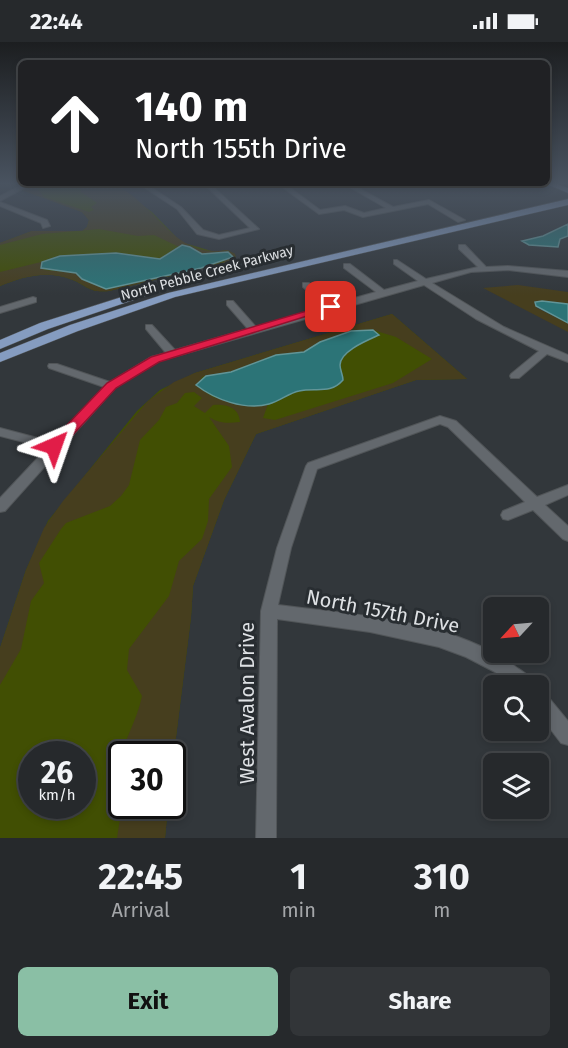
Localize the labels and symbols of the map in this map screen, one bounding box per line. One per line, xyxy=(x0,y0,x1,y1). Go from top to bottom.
street label: North Pebble Creek Parkway xyxy=(119,242,295,304)
pin xyxy=(305,281,356,332)
position arrow xyxy=(22,414,86,478)
street label: North 157th Drive xyxy=(304,584,462,638)
north arrow xyxy=(483,597,549,663)
street label: West Avalon Drive xyxy=(235,622,259,784)
speed limit sign: 30 xyxy=(108,741,186,819)

